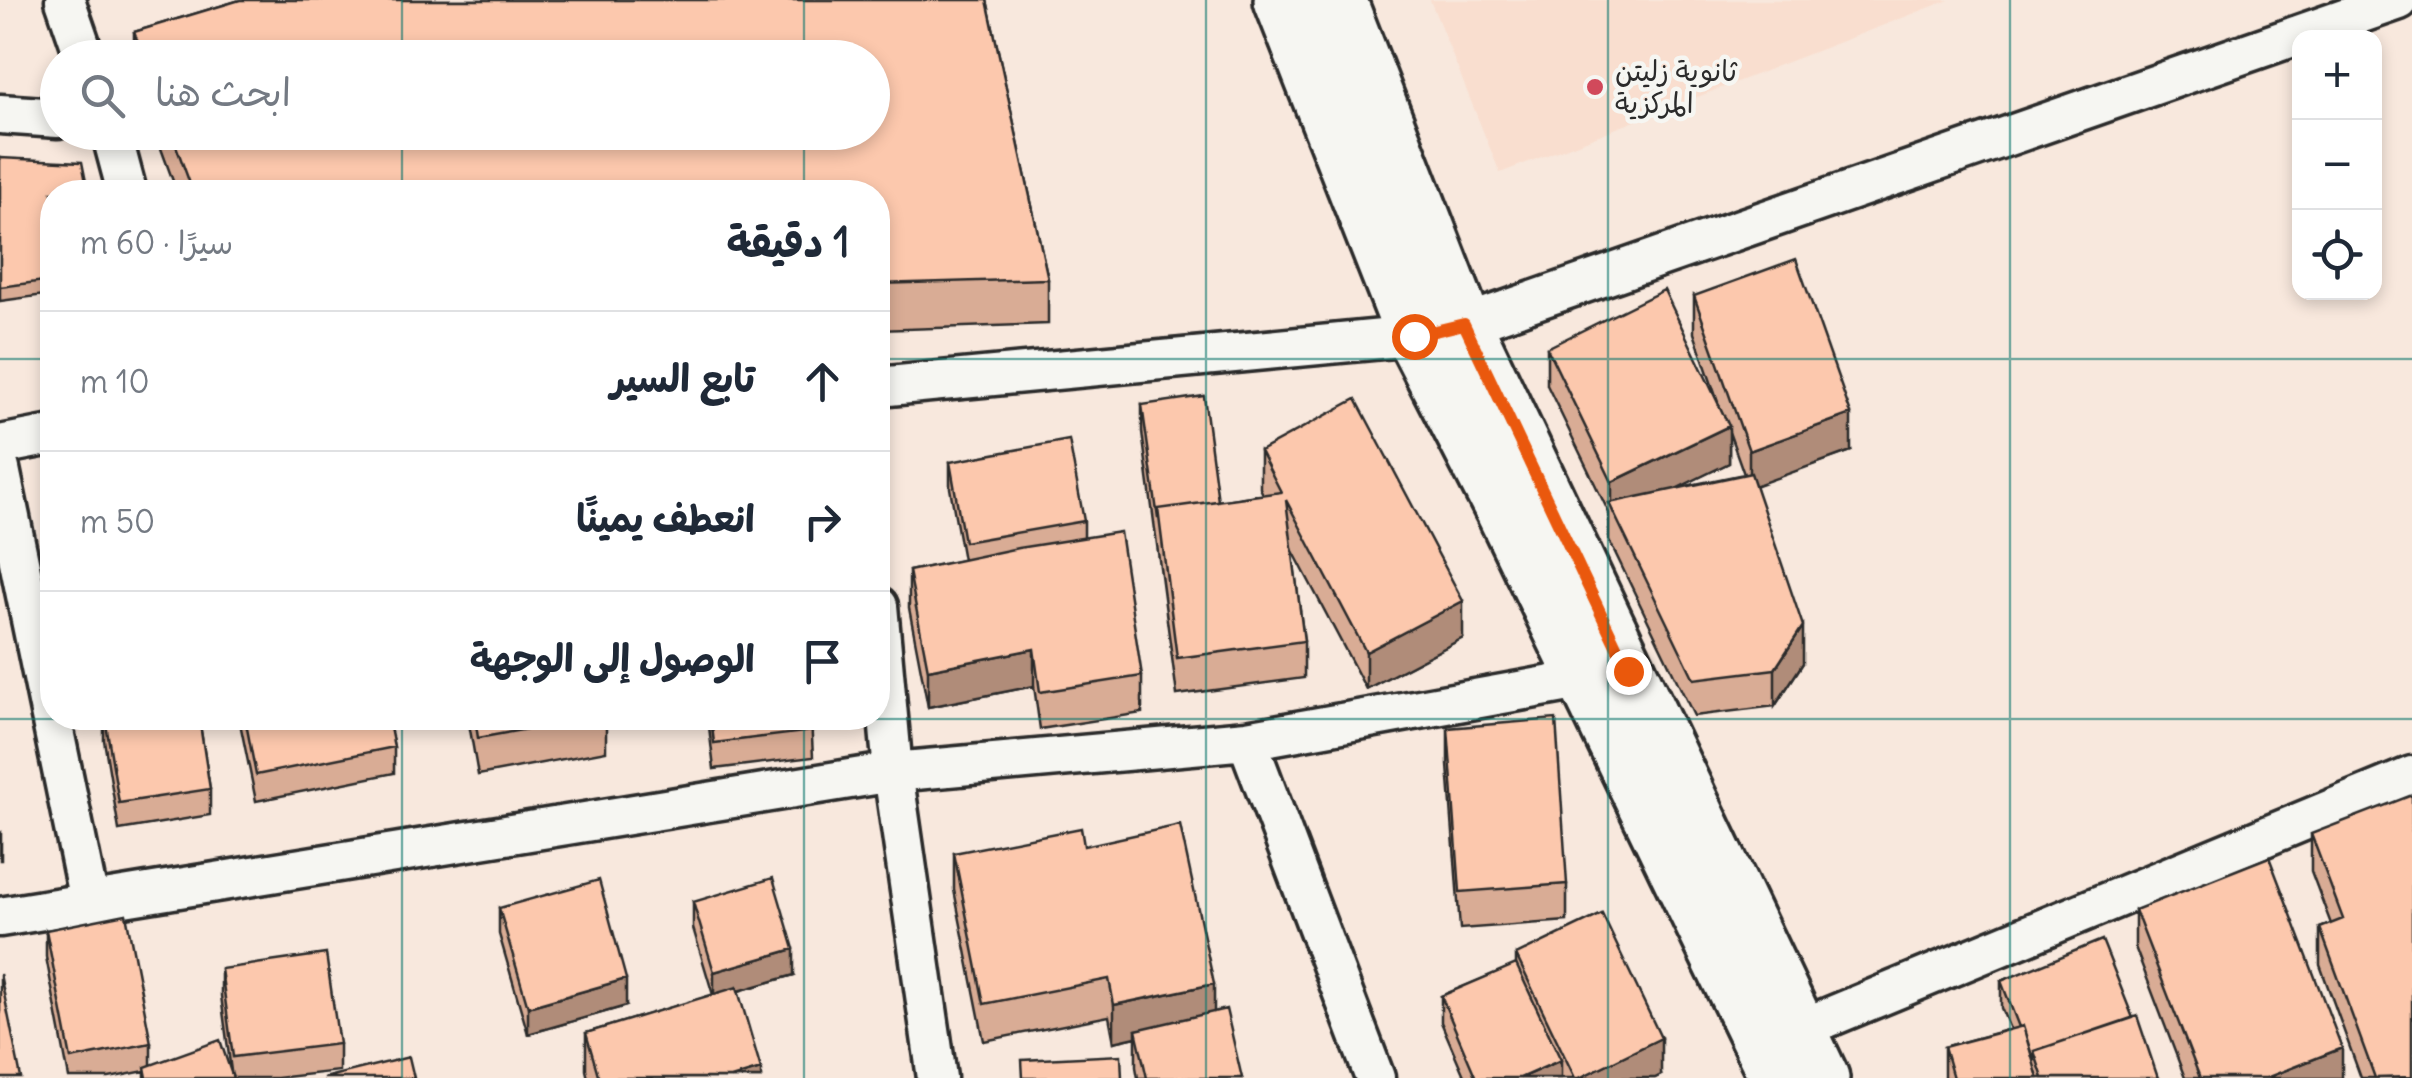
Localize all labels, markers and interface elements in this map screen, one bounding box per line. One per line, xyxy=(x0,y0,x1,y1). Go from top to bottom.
map controls xyxy=(2292,30,2382,300)
button: + xyxy=(2292,30,2382,120)
search box xyxy=(40,40,890,150)
place label: ثانوية زليتن المركزية xyxy=(1615,53,1738,121)
icon: search xyxy=(75,68,130,123)
text: ابحث هنا xyxy=(155,69,291,116)
marker: ثانوية زليتن المركزية xyxy=(1584,76,1606,98)
button: − xyxy=(2292,120,2382,210)
button: locate xyxy=(2292,210,2382,300)
text: 1 دقيقة xyxy=(726,216,850,268)
text: سيرًا · 60 m xyxy=(80,222,233,263)
route start xyxy=(1392,314,1438,360)
icon: ahead xyxy=(795,354,850,409)
text: تابع السير xyxy=(611,355,755,402)
text: 10 m xyxy=(80,361,149,402)
icon: right xyxy=(795,494,850,549)
text: انعطف يمينًا xyxy=(576,495,755,542)
text: 50 m xyxy=(80,501,155,542)
icon: arrive xyxy=(795,634,850,689)
text: الوصول إلى الوجهة xyxy=(470,635,755,682)
route end xyxy=(1606,649,1652,695)

